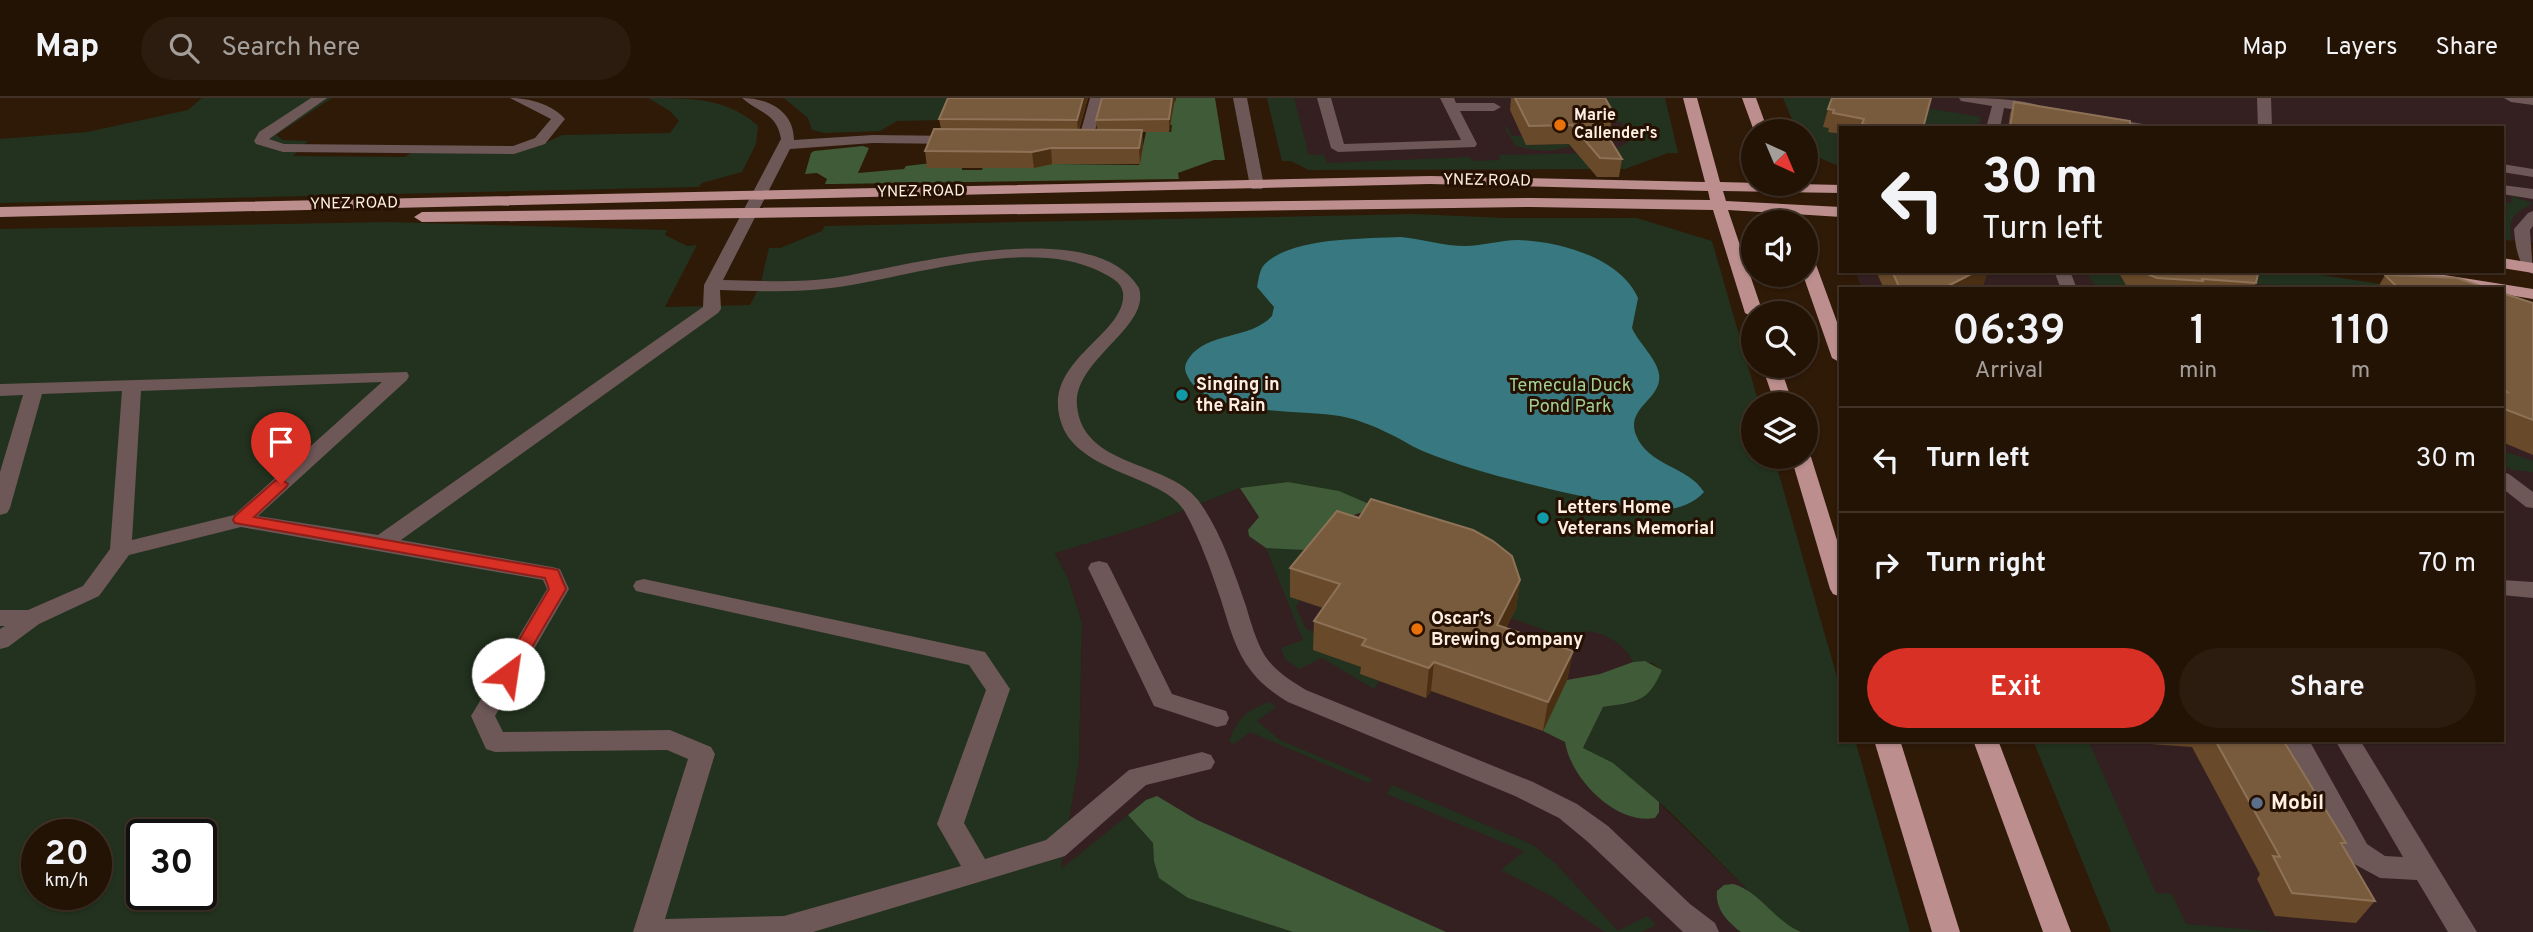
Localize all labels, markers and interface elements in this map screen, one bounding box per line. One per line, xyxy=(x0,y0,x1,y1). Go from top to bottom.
search box xyxy=(141,17,631,80)
text: Map xyxy=(35,27,99,69)
icon: search xyxy=(165,29,203,67)
text: Search here xyxy=(221,32,360,65)
text: Map xyxy=(2242,33,2287,63)
text: Layers xyxy=(2325,33,2397,63)
text: Share xyxy=(2435,33,2498,63)
place label: Marie Callender's xyxy=(1574,106,1658,144)
marker: Marie Callender's xyxy=(1552,117,1568,133)
north arrow xyxy=(1741,119,1818,196)
map controls xyxy=(1741,119,1818,469)
text: 30 m xyxy=(1982,149,2098,211)
icon: left xyxy=(1867,154,1958,245)
street label: YNEZ ROAD xyxy=(1443,170,1531,192)
street label: YNEZ ROAD xyxy=(877,181,965,203)
street label: YNEZ ROAD xyxy=(310,193,398,215)
button: sound xyxy=(1741,210,1818,287)
text: Turn left xyxy=(1982,210,2103,250)
button: search xyxy=(1741,301,1818,378)
text: 06:39 xyxy=(1952,306,2066,359)
text: 1 xyxy=(2190,306,2206,359)
text: 110 xyxy=(2330,306,2391,359)
text: Arrival xyxy=(1975,357,2043,386)
text: min xyxy=(2179,357,2217,386)
text: m xyxy=(2351,357,2370,386)
place label: Singing in the Rain xyxy=(1196,374,1280,418)
park label: Temecula Duck Pond Park xyxy=(1509,375,1631,419)
marker: Singing in the Rain xyxy=(1174,387,1190,403)
button: layers xyxy=(1741,392,1818,469)
pin xyxy=(251,412,311,484)
icon: arrive xyxy=(262,423,300,461)
icon: left xyxy=(1867,441,1905,479)
text: Turn left xyxy=(1926,443,2030,476)
text: 30 m xyxy=(2416,443,2476,476)
place label: Letters Home Veterans Memorial xyxy=(1557,497,1714,541)
marker: Letters Home Veterans Memorial xyxy=(1535,510,1551,526)
icon: right xyxy=(1867,546,1905,584)
text: Turn right xyxy=(1926,548,2046,581)
text: 70 m xyxy=(2418,548,2476,581)
place label: Oscar’s Brewing Company xyxy=(1431,608,1583,652)
marker: Oscar’s Brewing Company xyxy=(1409,621,1425,637)
position arrow xyxy=(471,637,545,711)
button: Exit xyxy=(1867,648,2165,728)
button: Share xyxy=(2179,648,2476,728)
place label: Mobil xyxy=(2271,790,2324,817)
marker: Mobil xyxy=(2249,795,2265,811)
speed limit sign: 30 xyxy=(126,819,217,910)
text: 20 xyxy=(44,833,89,877)
text: km/h xyxy=(45,870,88,893)

